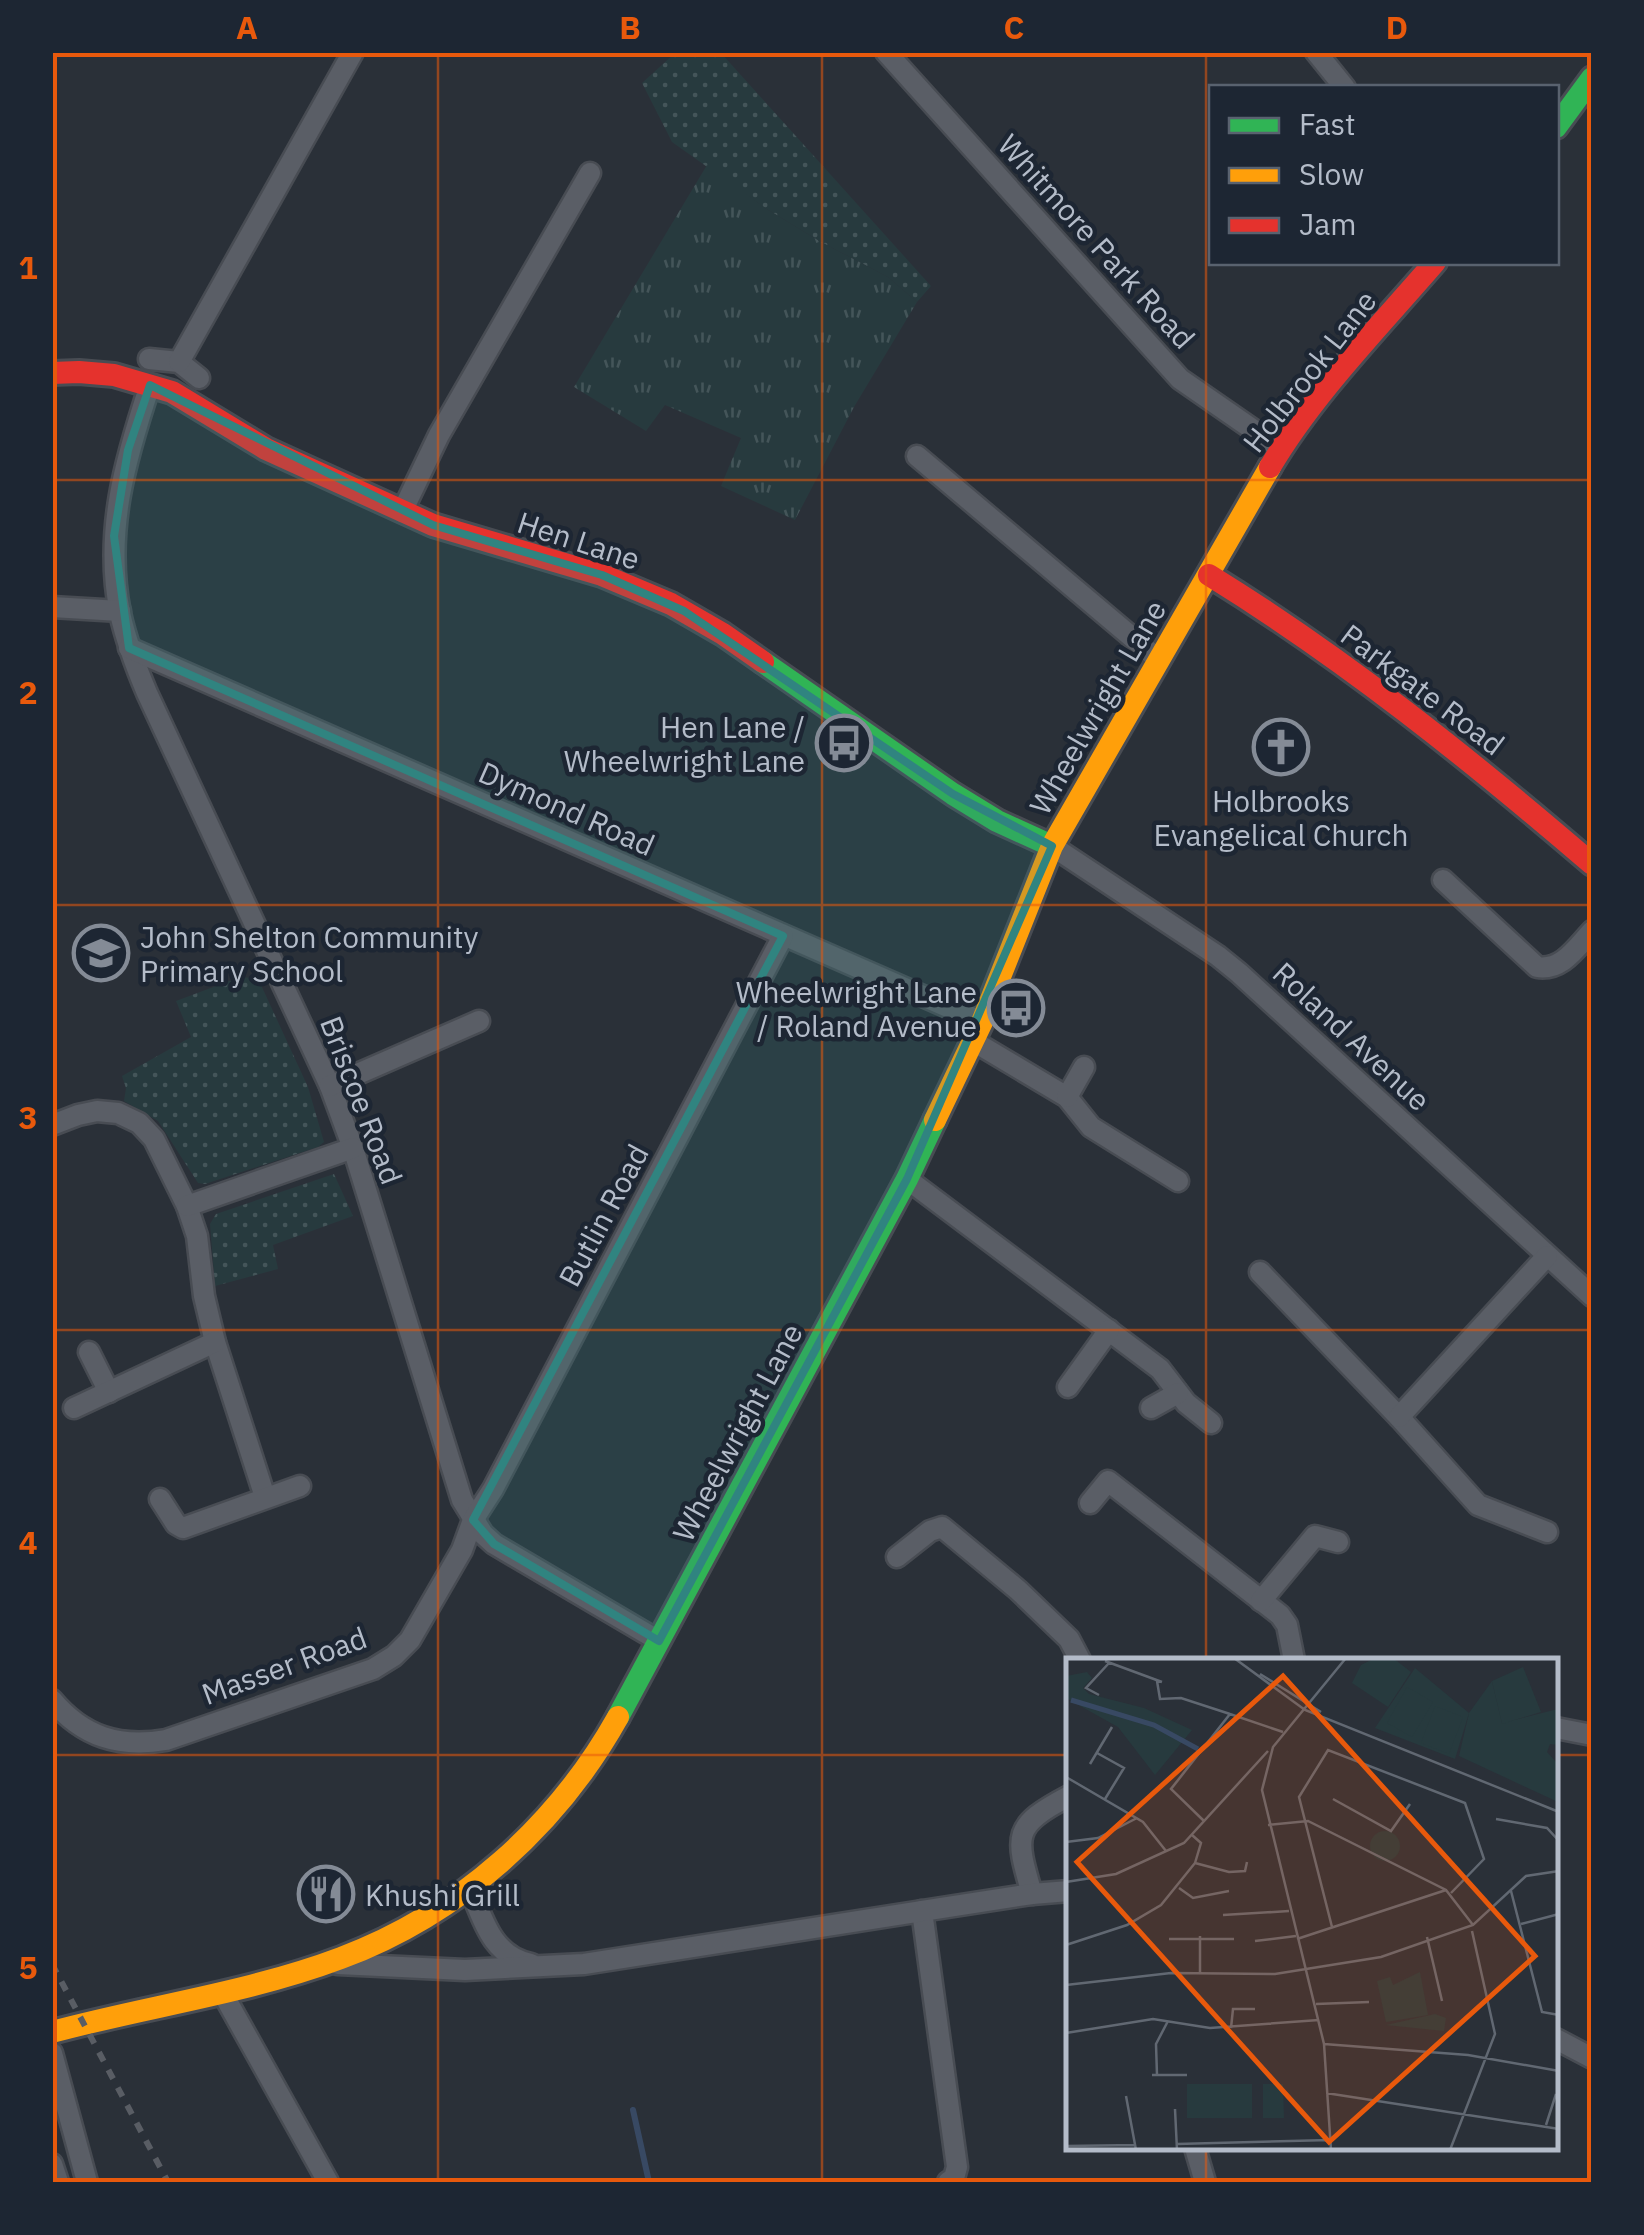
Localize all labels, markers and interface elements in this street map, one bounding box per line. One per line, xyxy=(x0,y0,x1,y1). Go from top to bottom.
text: A xyxy=(236,6,258,48)
text: B xyxy=(619,6,641,48)
text: C xyxy=(1004,6,1024,48)
text: D xyxy=(1386,6,1408,48)
legend xyxy=(1209,85,1559,265)
text: Fast xyxy=(1299,104,1356,143)
street label: Whitmore Park Road xyxy=(990,125,1204,357)
text: Slow xyxy=(1299,154,1364,193)
text: Jam xyxy=(1299,204,1357,243)
text: 1 xyxy=(18,246,38,288)
street label: Holbrook Lane xyxy=(1233,282,1385,460)
street label: Hen Lane xyxy=(513,502,645,578)
street label: Wheelwright Lane xyxy=(1020,593,1174,821)
street label: Parkgate Road xyxy=(1333,615,1513,763)
text: 2 xyxy=(18,671,38,713)
place label: Hen Lane / Wheelwright Lane xyxy=(564,707,805,780)
bus stop icon: Hen Lane / Wheelwright Lane xyxy=(814,713,874,773)
church icon: Holbrooks Evangelical Church xyxy=(1251,717,1311,777)
street label: Dymond Road xyxy=(473,752,661,864)
place label: Holbrooks Evangelical Church xyxy=(1154,781,1408,854)
place label: John Shelton Community Primary School xyxy=(140,917,478,990)
school or university icon: John Shelton Community Primary School xyxy=(71,923,131,983)
street label: Roland Avenue xyxy=(1265,953,1439,1119)
place label: Wheelwright Lane / Roland Avenue xyxy=(736,972,977,1045)
bus stop icon: Wheelwright Lane / Roland Avenue xyxy=(986,978,1046,1038)
street label: Briscoe Road xyxy=(312,1010,412,1190)
text: 3 xyxy=(18,1096,38,1138)
street label: Butlin Road xyxy=(549,1137,657,1293)
street label: Wheelwright Lane xyxy=(663,1316,811,1548)
text: 4 xyxy=(18,1521,38,1563)
street label: Masser Road xyxy=(196,1617,372,1713)
inset map xyxy=(1066,1658,1559,2150)
restaurant icon: Khushi Grill xyxy=(296,1864,356,1924)
place label: Khushi Grill xyxy=(365,1875,520,1914)
text: 5 xyxy=(18,1946,38,1988)

